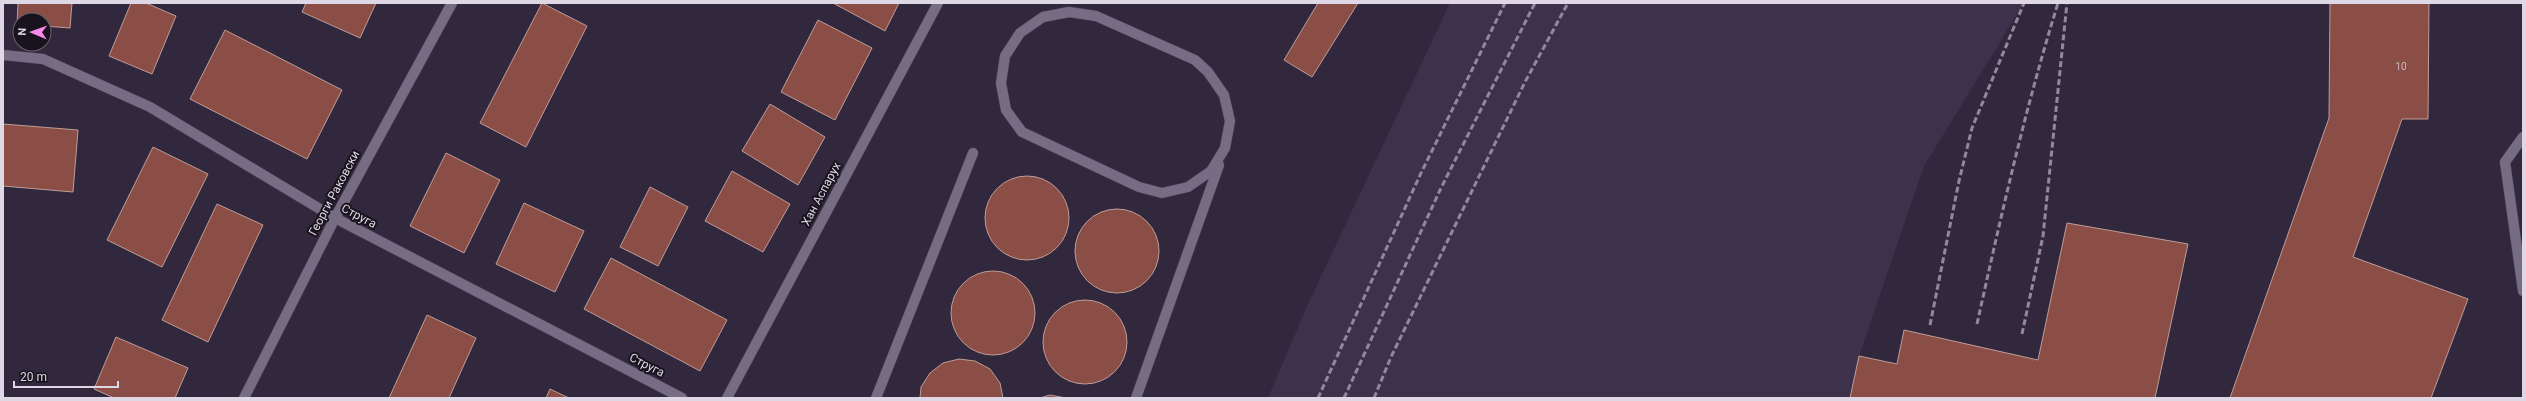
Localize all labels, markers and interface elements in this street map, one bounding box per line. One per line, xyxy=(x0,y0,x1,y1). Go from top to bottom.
north arrow xyxy=(12,12,52,52)
text: N xyxy=(16,27,29,36)
house number: 10 xyxy=(2395,61,2407,72)
street label: Георги Раковски xyxy=(306,148,362,238)
street label: Хан Аспарух xyxy=(798,160,844,228)
street label: Струга xyxy=(339,201,379,231)
street label: Струга xyxy=(627,350,667,380)
scale bar xyxy=(14,363,118,389)
text: 20 m xyxy=(20,370,47,384)

